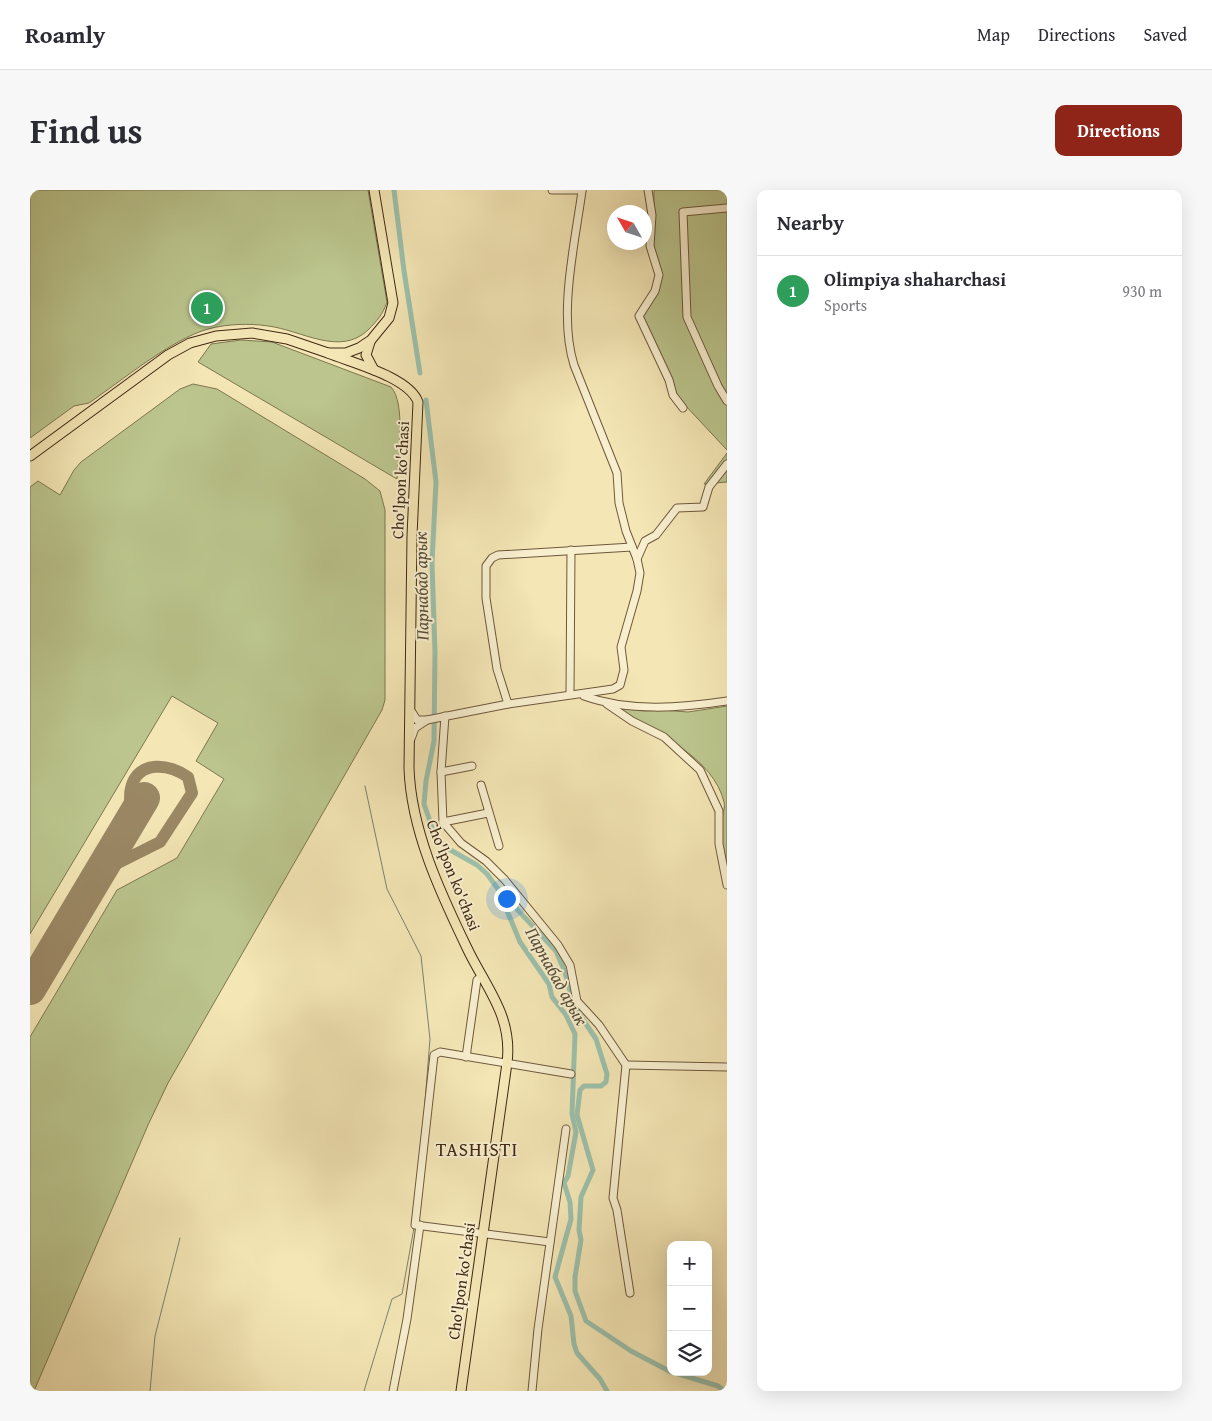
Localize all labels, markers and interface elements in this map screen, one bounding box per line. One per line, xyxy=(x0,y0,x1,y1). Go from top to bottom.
text: Roamly xyxy=(25,17,105,52)
text: Map xyxy=(977,21,1010,48)
text: Directions xyxy=(1038,21,1115,48)
text: Saved xyxy=(1143,21,1187,48)
text: Find us xyxy=(30,105,143,156)
button: Directions xyxy=(1055,105,1182,156)
north arrow xyxy=(607,205,652,250)
text: Nearby xyxy=(777,207,844,238)
text: Olimpiya shaharchasi xyxy=(824,265,1006,293)
text: 1 xyxy=(789,279,797,303)
text: 930 m xyxy=(1122,279,1162,303)
pin: 1 xyxy=(191,289,223,327)
text: Sports xyxy=(824,293,867,317)
street label: Cho'lpon ko'chasi xyxy=(385,420,415,540)
water label: Парнабад арык xyxy=(407,531,435,641)
street label: Cho'lpon ko'chasi xyxy=(421,816,487,935)
your location xyxy=(494,886,520,912)
water label: Парнабад арык xyxy=(519,922,595,1030)
district label: TASHISTI xyxy=(436,1135,518,1163)
street label: Cho'lpon ko'chasi xyxy=(441,1220,481,1341)
map controls xyxy=(667,1241,712,1376)
button: + xyxy=(667,1241,712,1286)
button: − xyxy=(667,1286,712,1331)
button: layers xyxy=(667,1331,712,1376)

